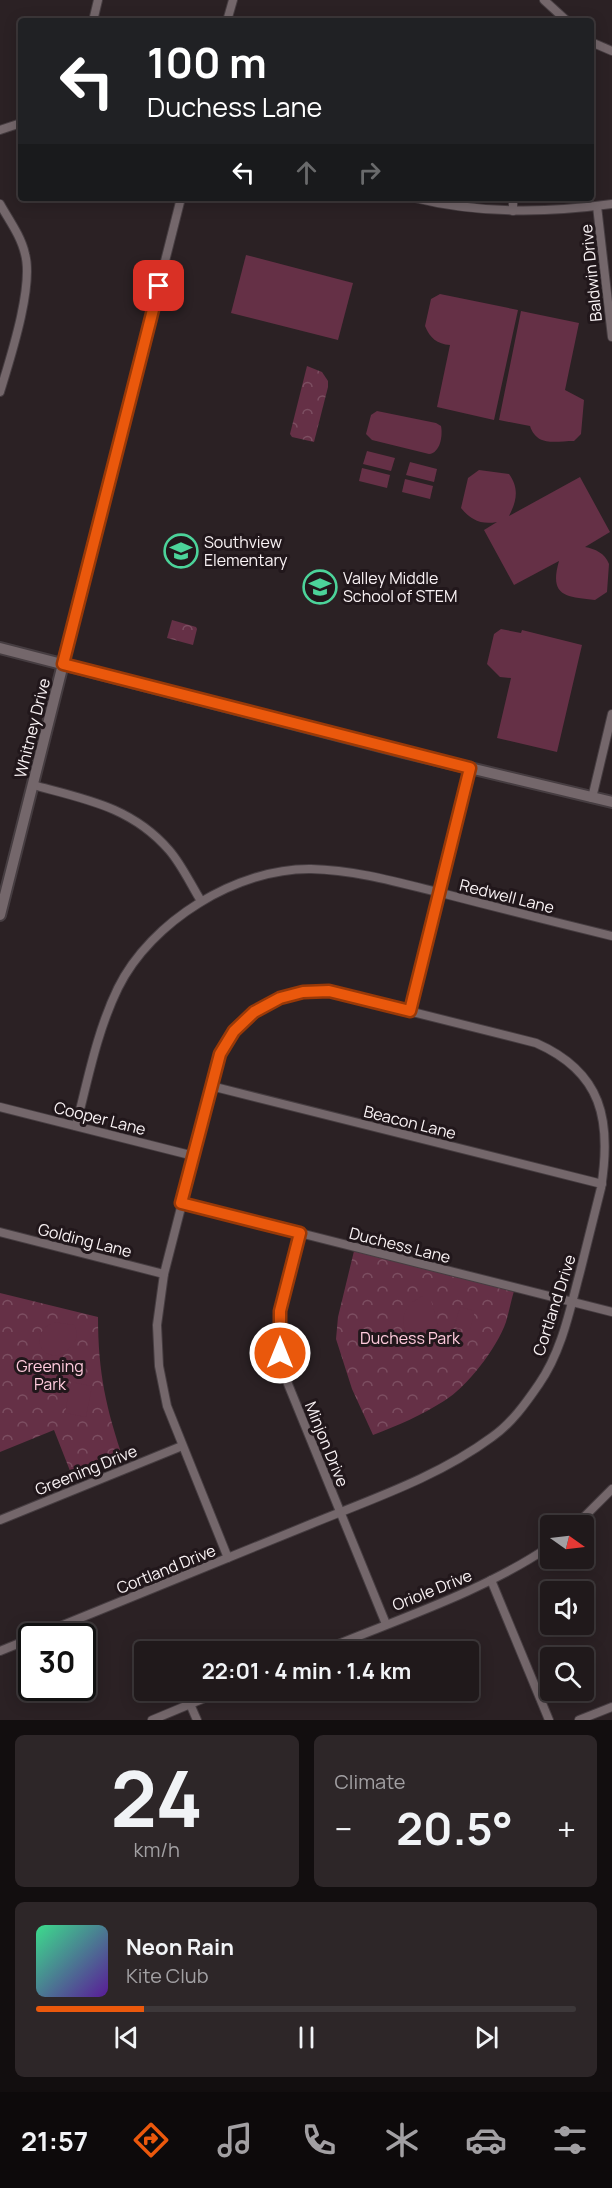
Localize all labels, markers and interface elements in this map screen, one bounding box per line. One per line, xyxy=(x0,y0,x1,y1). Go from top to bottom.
text: 100 m xyxy=(147,33,267,91)
icon: left xyxy=(48,42,126,120)
text: Duchess Lane xyxy=(147,88,322,125)
icon: left xyxy=(227,156,260,189)
icon: ahead xyxy=(290,156,323,189)
icon: right xyxy=(353,156,386,189)
street label: Baldwin Drive xyxy=(575,223,607,323)
pin xyxy=(133,260,184,311)
icon: arrive xyxy=(142,269,175,302)
place label: Southview Elementary xyxy=(204,531,288,571)
school or university icon: Southview Elementary xyxy=(163,533,199,569)
place label: Valley Middle School of STEM xyxy=(343,567,457,607)
school or university icon: Valley Middle School of STEM xyxy=(302,569,338,605)
street label: Whitney Drive xyxy=(9,676,55,780)
street label: Redwell Lane xyxy=(457,874,557,918)
street label: Cooper Lane xyxy=(52,1096,148,1140)
street label: Beacon Lane xyxy=(361,1100,459,1144)
street label: Golding Lane xyxy=(36,1218,134,1262)
street label: Duchess Lane xyxy=(347,1222,453,1268)
street label: Cortland Drive xyxy=(527,1252,581,1358)
position arrow xyxy=(248,1321,312,1385)
park label: Duchess Park xyxy=(360,1327,461,1349)
park label: Greening Park xyxy=(16,1355,84,1395)
street label: Minjon Drive xyxy=(300,1398,354,1490)
street label: Greening Drive xyxy=(32,1440,140,1500)
north arrow xyxy=(540,1515,594,1569)
map controls xyxy=(540,1515,594,1701)
street label: Cortland Drive xyxy=(113,1539,219,1599)
street label: Oriole Drive xyxy=(389,1564,475,1616)
button: sound xyxy=(540,1581,594,1635)
speed limit sign: 30 xyxy=(18,1623,96,1701)
button: search xyxy=(540,1647,594,1701)
text: 22:01 · 4 min · 1.4 km xyxy=(202,1656,411,1686)
text: 24 xyxy=(111,1744,203,1850)
text: Climate xyxy=(335,1768,406,1795)
text: 20.5° xyxy=(396,1797,513,1859)
text: − xyxy=(335,1806,352,1851)
text: + xyxy=(557,1806,576,1851)
text: km/h xyxy=(133,1836,180,1863)
text: Neon Rain xyxy=(126,1932,234,1962)
text: Kite Club xyxy=(126,1962,209,1989)
icon: previous xyxy=(110,2021,143,2054)
icon: pause xyxy=(290,2021,323,2054)
icon: next xyxy=(470,2021,503,2054)
icon: directions xyxy=(130,2119,172,2161)
icon: music xyxy=(214,2119,256,2161)
icon: phone xyxy=(298,2119,340,2161)
icon: climate xyxy=(381,2119,423,2161)
icon: car xyxy=(465,2119,507,2161)
icon: filters xyxy=(549,2119,591,2161)
text: 21:57 xyxy=(21,2122,88,2159)

